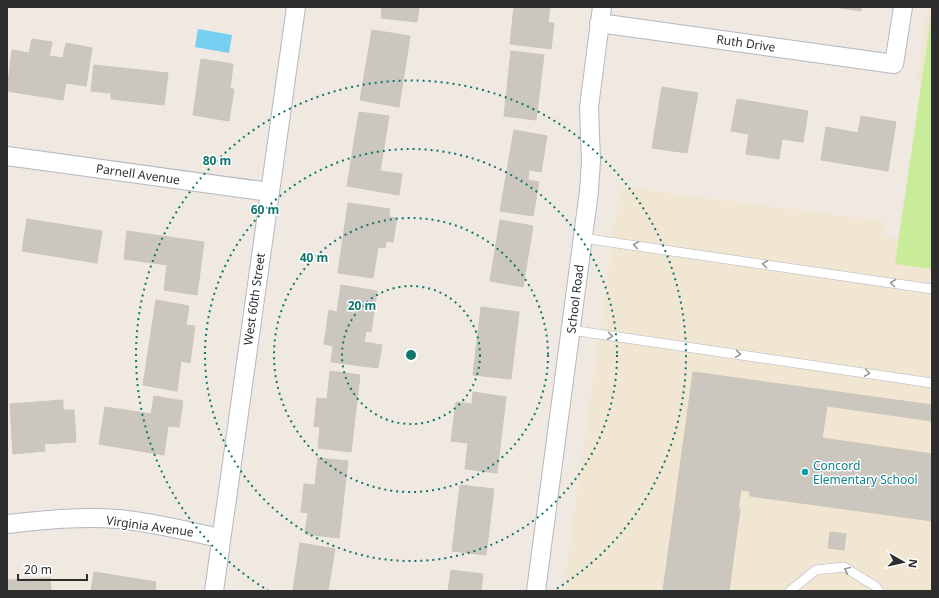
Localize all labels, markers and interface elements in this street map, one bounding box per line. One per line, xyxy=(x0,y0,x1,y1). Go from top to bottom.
street label: Ruth Drive xyxy=(715,30,777,56)
text: 80 m xyxy=(203,152,231,169)
street label: Parnell Avenue xyxy=(95,160,181,188)
text: 60 m xyxy=(251,201,279,218)
one-way arrow xyxy=(633,241,639,250)
text: 40 m xyxy=(300,249,328,266)
street label: West 60th Street xyxy=(239,251,269,346)
one-way arrow xyxy=(762,260,768,269)
street label: School Road xyxy=(562,264,588,334)
one-way arrow xyxy=(890,279,896,288)
text: 20 m xyxy=(348,297,376,314)
one-way arrow xyxy=(606,331,613,340)
centre of rings xyxy=(404,348,418,362)
one-way arrow xyxy=(735,349,741,358)
one-way arrow xyxy=(864,368,870,377)
place label: Concord Elementary School xyxy=(813,457,918,488)
marker: Concord Elementary School xyxy=(800,467,810,477)
street label: Virginia Avenue xyxy=(105,511,195,541)
north arrow xyxy=(883,542,923,582)
scale bar xyxy=(18,556,87,582)
text: N xyxy=(905,558,921,569)
text: 20 m xyxy=(24,561,52,578)
one-way arrow xyxy=(844,567,851,575)

